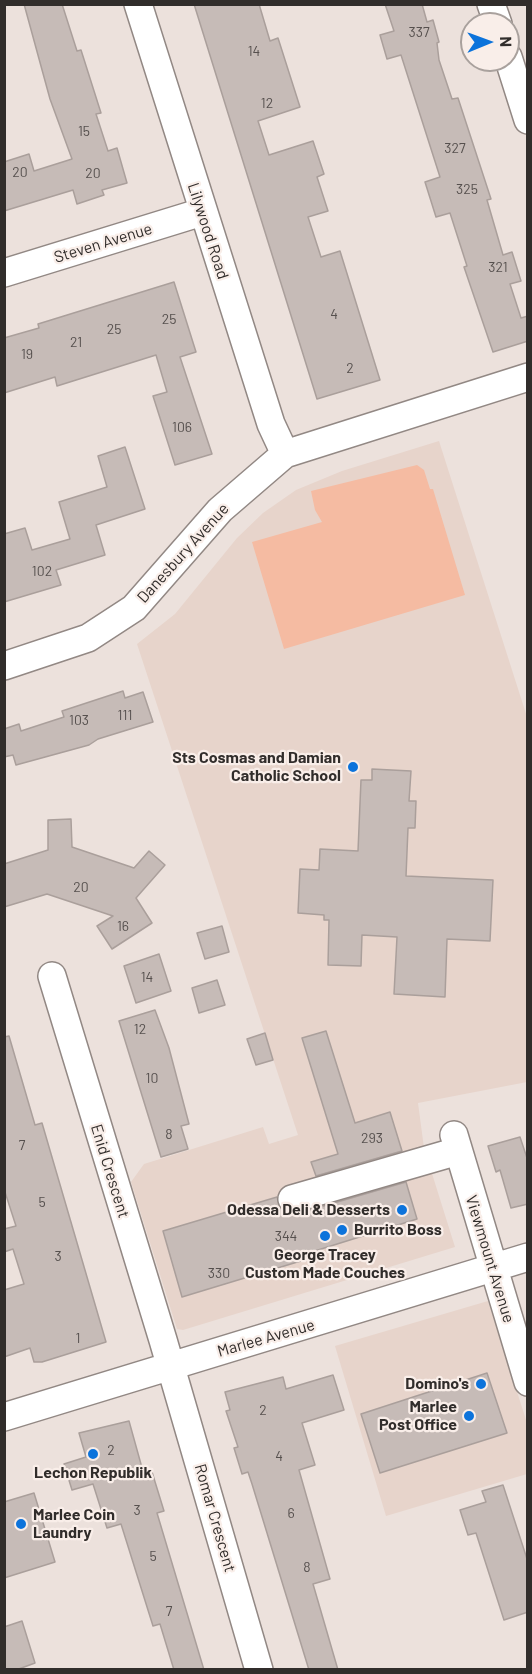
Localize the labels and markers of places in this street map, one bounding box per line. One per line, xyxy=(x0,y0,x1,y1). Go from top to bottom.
place label: Sts Cosmas and Damian Catholic School xyxy=(172,748,341,786)
marker: Sts Cosmas and Damian Catholic School xyxy=(346,760,360,774)
place label: Odessa Deli & Desserts xyxy=(227,1200,390,1220)
marker: Odessa Deli & Desserts xyxy=(395,1203,409,1217)
place label: Burrito Boss xyxy=(354,1220,442,1240)
marker: Burrito Boss xyxy=(335,1223,349,1237)
marker: George Tracey Custom Made Couches xyxy=(318,1229,332,1243)
place label: George Tracey Custom Made Couches xyxy=(245,1245,405,1283)
place label: Domino's xyxy=(405,1374,469,1394)
marker: Domino's xyxy=(474,1377,488,1391)
place label: Marlee Post Office xyxy=(379,1397,457,1435)
marker: Marlee Post Office xyxy=(462,1409,476,1423)
marker: Lechon Republik xyxy=(86,1447,100,1461)
place label: Lechon Republik xyxy=(34,1463,152,1483)
place label: Marlee Coin Laundry xyxy=(33,1505,115,1543)
marker: Marlee Coin Laundry xyxy=(14,1517,28,1531)

